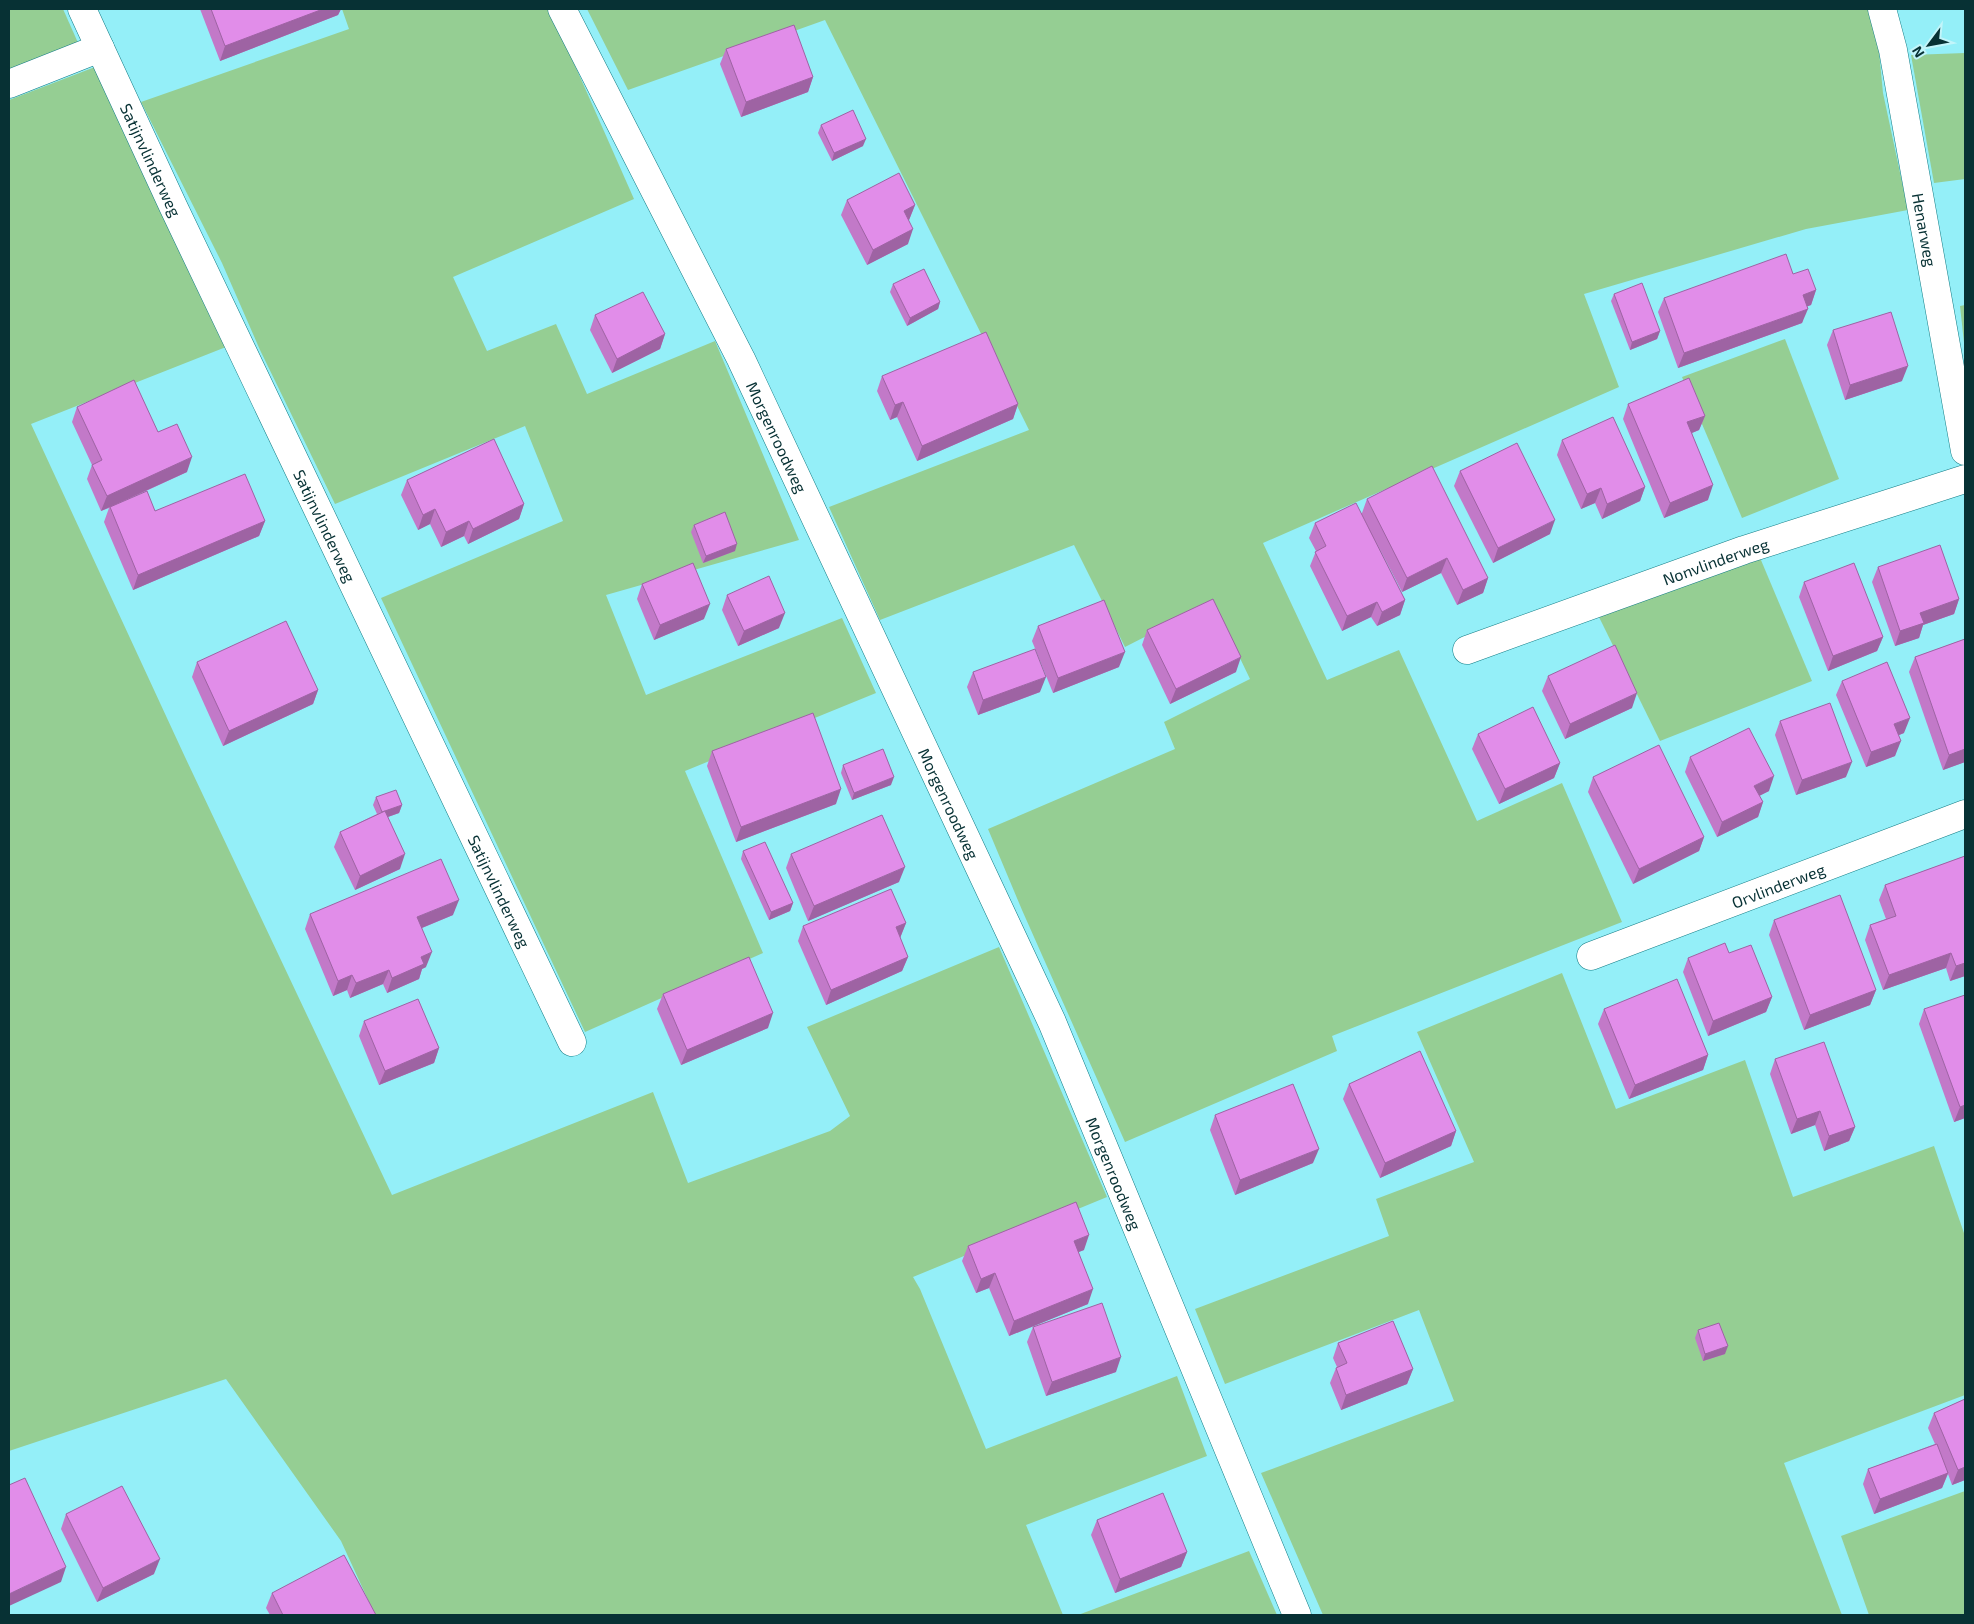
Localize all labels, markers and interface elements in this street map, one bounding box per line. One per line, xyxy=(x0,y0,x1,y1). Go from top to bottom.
north arrow xyxy=(1904,20,1954,70)
text: N xyxy=(1908,43,1927,61)
street label: Satijnvlinderweg xyxy=(117,100,186,219)
street label: Henarweg xyxy=(1909,191,1941,268)
street label: Morgenroodweg xyxy=(743,378,812,495)
street label: Satijnvlinderweg xyxy=(291,466,360,585)
street label: Nonvlinderweg xyxy=(1660,533,1771,588)
street label: Morgenroodweg xyxy=(915,745,984,862)
street label: Satijnvlinderweg xyxy=(465,832,535,950)
street label: Orvlinderweg xyxy=(1729,859,1827,911)
street label: Morgenroodweg xyxy=(1083,1114,1146,1233)

